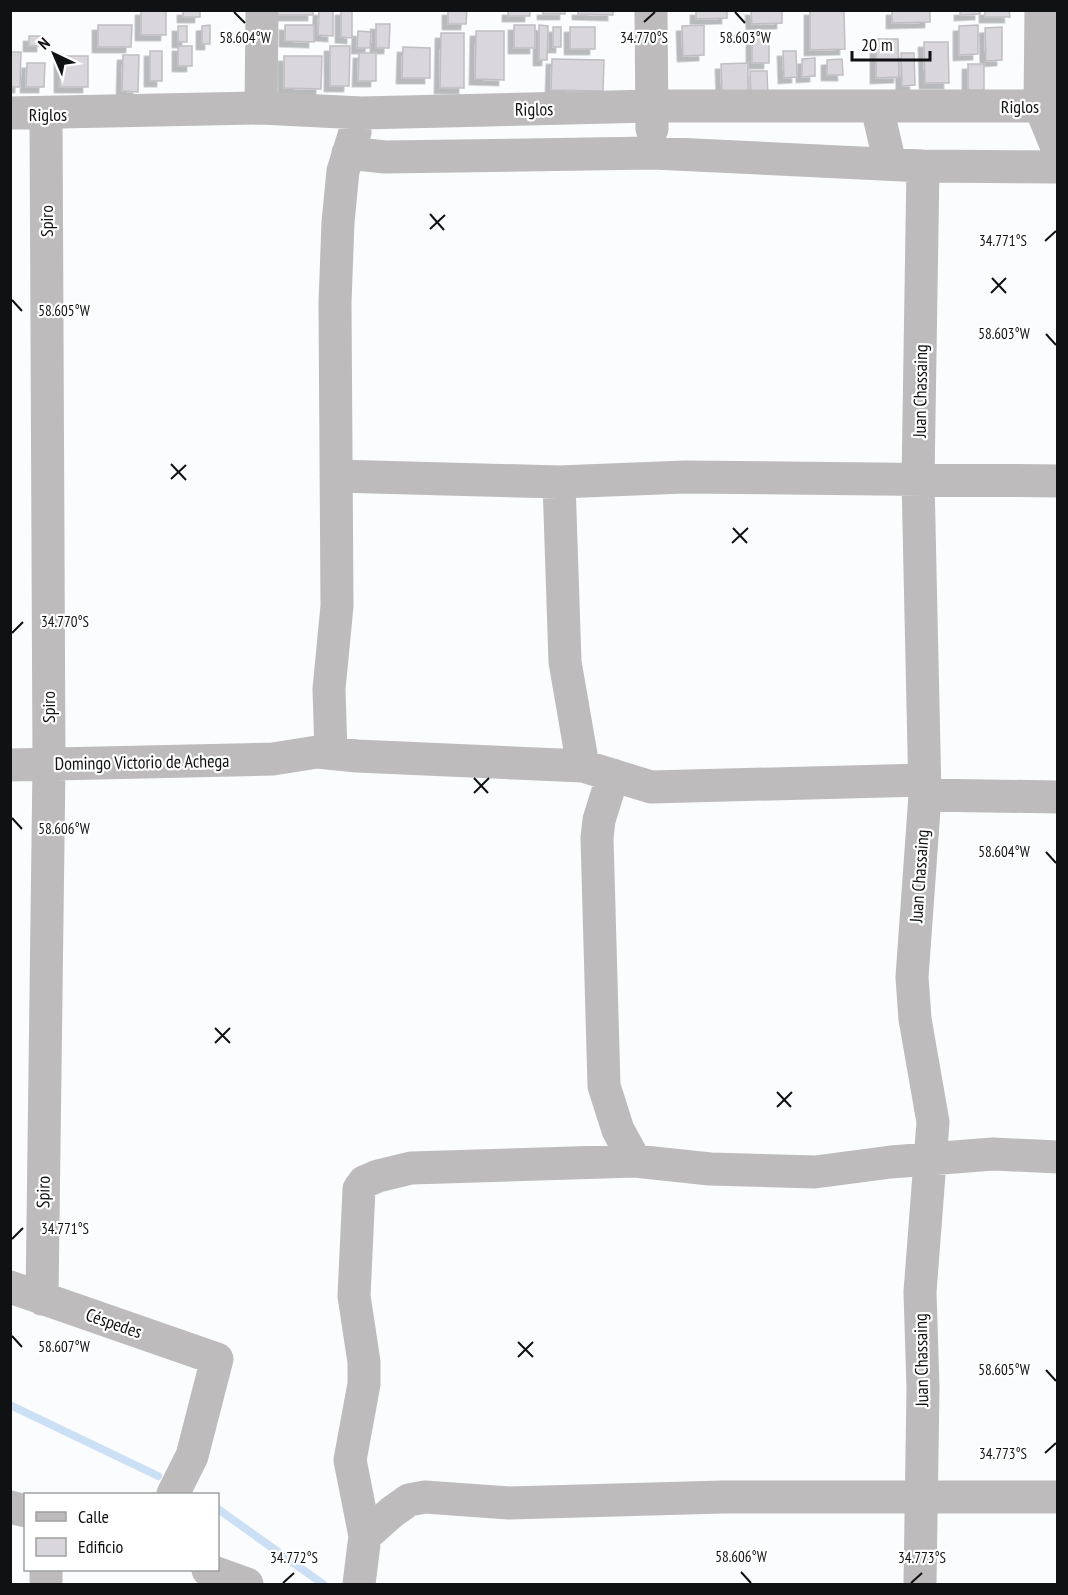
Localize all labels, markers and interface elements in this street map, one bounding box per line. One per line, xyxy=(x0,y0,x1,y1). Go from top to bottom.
north arrow xyxy=(24,24,84,84)
scale bar xyxy=(852,24,930,62)
text: 58.604°W xyxy=(219,28,271,47)
text: 34.770°S xyxy=(620,28,668,47)
text: 58.603°W xyxy=(719,28,771,47)
text: N xyxy=(34,33,54,53)
text: 20 m xyxy=(861,33,893,56)
street label: Riglos xyxy=(1001,95,1039,118)
street label: Riglos xyxy=(515,97,553,121)
street label: Riglos xyxy=(29,103,67,126)
street label: Spiro xyxy=(35,205,58,237)
text: 34.771°S xyxy=(979,231,1027,250)
text: 58.605°W xyxy=(38,301,90,320)
text: 58.603°W xyxy=(978,324,1030,343)
street label: Juan Chassaing xyxy=(908,344,932,439)
text: 34.770°S xyxy=(41,612,89,631)
street label: Spiro xyxy=(37,691,60,723)
street label: Domingo Victorio de Achega xyxy=(54,749,230,775)
text: 58.606°W xyxy=(38,819,90,838)
street label: Juan Chassaing xyxy=(904,829,934,924)
text: 58.604°W xyxy=(978,842,1030,861)
street label: Spiro xyxy=(31,1176,55,1208)
text: 34.771°S xyxy=(41,1219,89,1238)
street label: Céspedes xyxy=(83,1303,145,1343)
street label: Juan Chassaing xyxy=(909,1313,933,1408)
text: 58.607°W xyxy=(38,1337,90,1356)
text: 58.605°W xyxy=(978,1360,1030,1379)
text: 34.773°S xyxy=(979,1444,1027,1463)
legend xyxy=(24,1493,219,1571)
text: Calle xyxy=(78,1505,109,1528)
text: Edificio xyxy=(78,1535,124,1558)
text: 58.606°W xyxy=(715,1547,767,1566)
text: 34.772°S xyxy=(270,1548,318,1567)
text: 34.773°S xyxy=(898,1548,946,1567)

